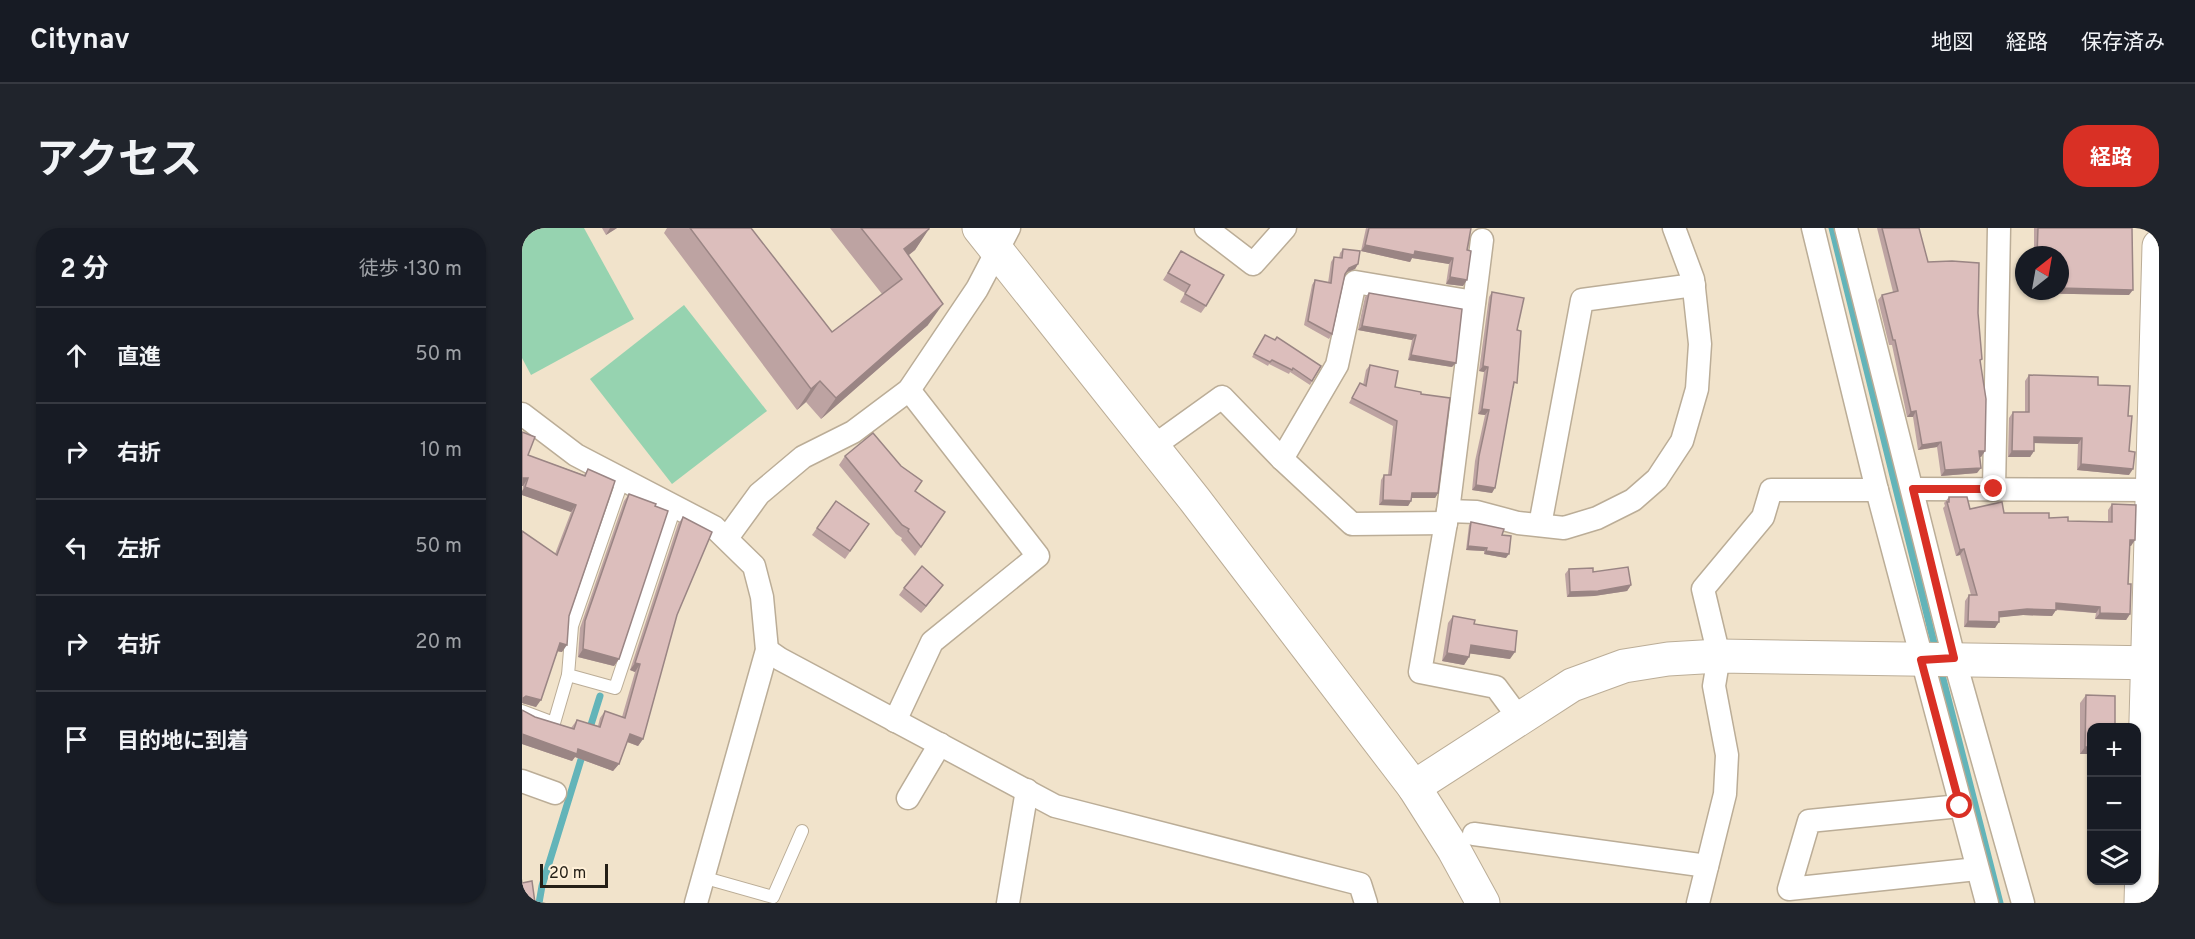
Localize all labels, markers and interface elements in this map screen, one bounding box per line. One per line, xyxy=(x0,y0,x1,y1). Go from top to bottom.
text: Citynav xyxy=(30,23,130,59)
text: 地図 xyxy=(1931,30,1973,57)
text: 経路 xyxy=(2006,30,2048,57)
text: 保存済み xyxy=(2081,30,2165,57)
button: 経路 xyxy=(2063,125,2159,187)
text: アクセス xyxy=(36,136,202,189)
north arrow xyxy=(2015,246,2069,300)
text: 2 分 xyxy=(60,254,108,287)
text: 徒歩 · 130 m xyxy=(359,257,462,283)
icon: ahead xyxy=(60,339,93,372)
text: 50 m xyxy=(415,342,462,368)
text: 直進 xyxy=(117,345,161,372)
icon: right xyxy=(60,435,93,468)
text: 10 m xyxy=(420,438,462,464)
text: 右折 xyxy=(117,441,161,468)
route end xyxy=(1980,475,2006,501)
icon: left xyxy=(60,531,93,564)
text: 50 m xyxy=(415,534,462,560)
text: 左折 xyxy=(117,537,161,564)
icon: right xyxy=(60,627,93,660)
text: 20 m xyxy=(415,630,462,656)
text: 右折 xyxy=(117,633,161,660)
icon: arrive xyxy=(60,723,93,756)
map controls xyxy=(2087,723,2141,885)
button: + xyxy=(2087,723,2141,777)
text: 目的地に到着 xyxy=(117,729,249,756)
button: − xyxy=(2087,777,2141,831)
route start xyxy=(1946,792,1972,818)
button: layers xyxy=(2087,831,2141,885)
scale bar xyxy=(540,861,608,888)
text: 20 m xyxy=(549,864,586,884)

